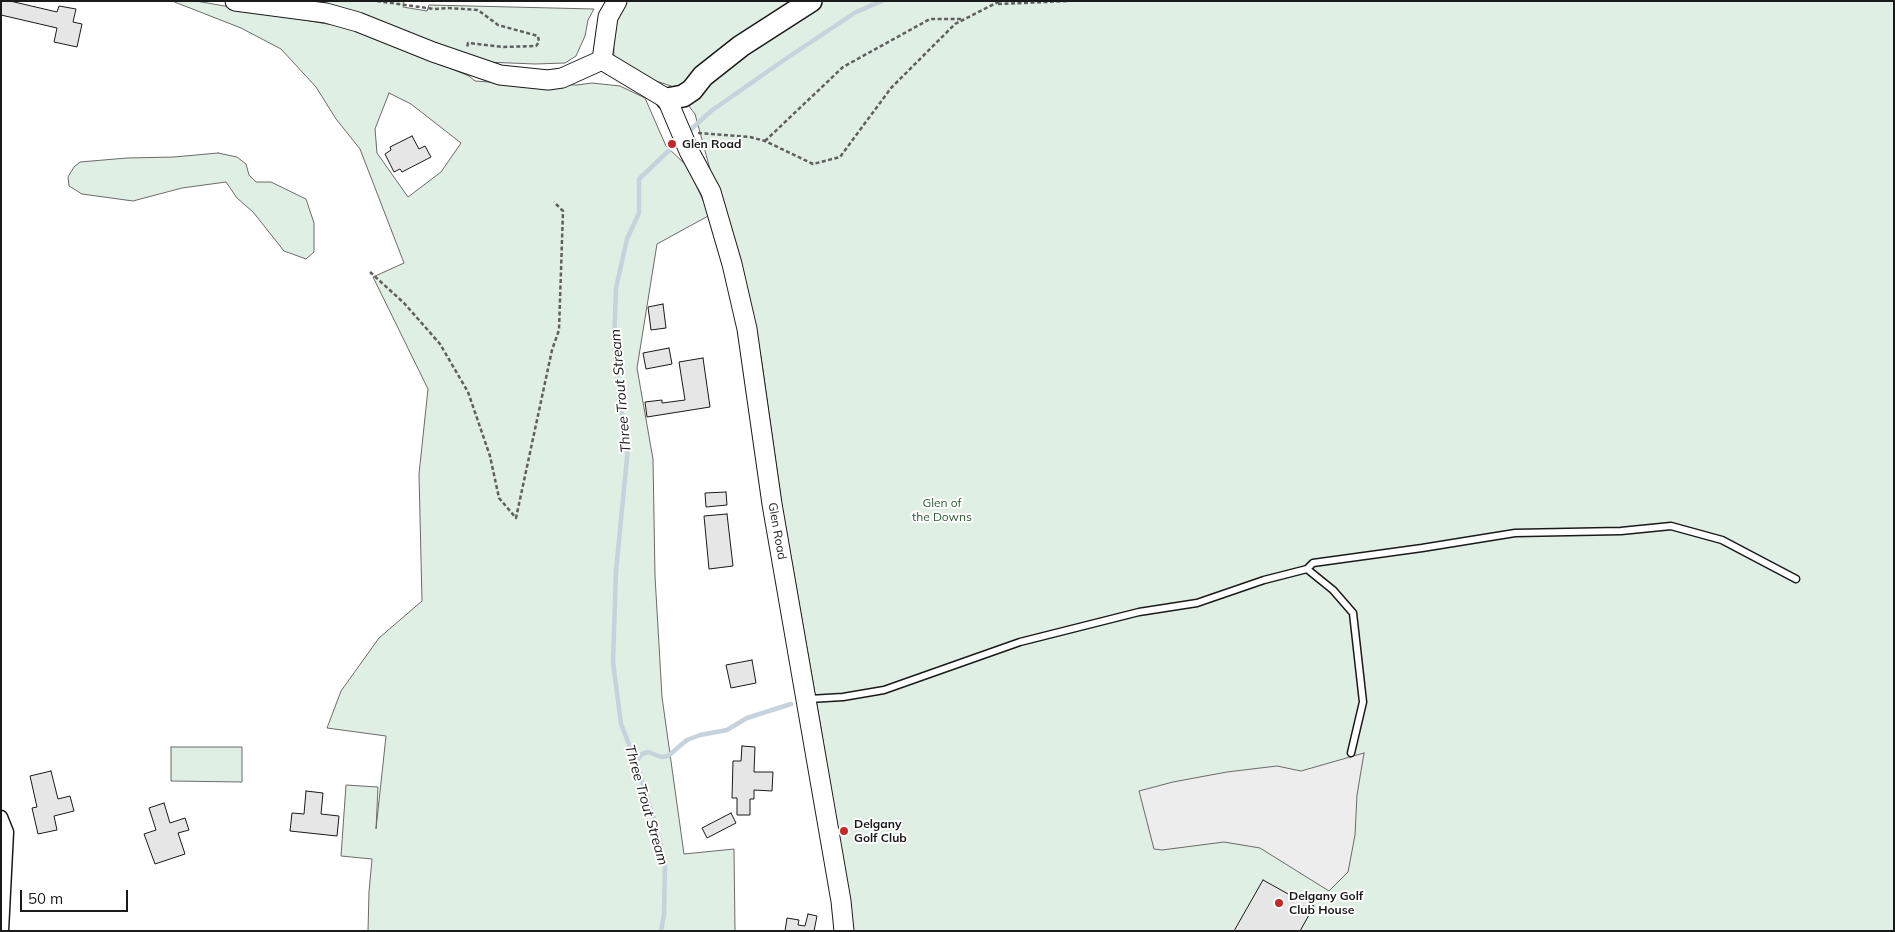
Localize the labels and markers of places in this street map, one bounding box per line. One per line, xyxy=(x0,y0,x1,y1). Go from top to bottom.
place label: Glen Road xyxy=(682,137,741,151)
marker: Glen Road xyxy=(666,138,678,150)
place label: Delgany Golf Club xyxy=(854,817,907,845)
marker: Delgany Golf Club xyxy=(838,825,850,837)
place label: Delgany Golf Club House xyxy=(1289,889,1363,917)
marker: Delgany Golf Club House xyxy=(1273,897,1285,909)

